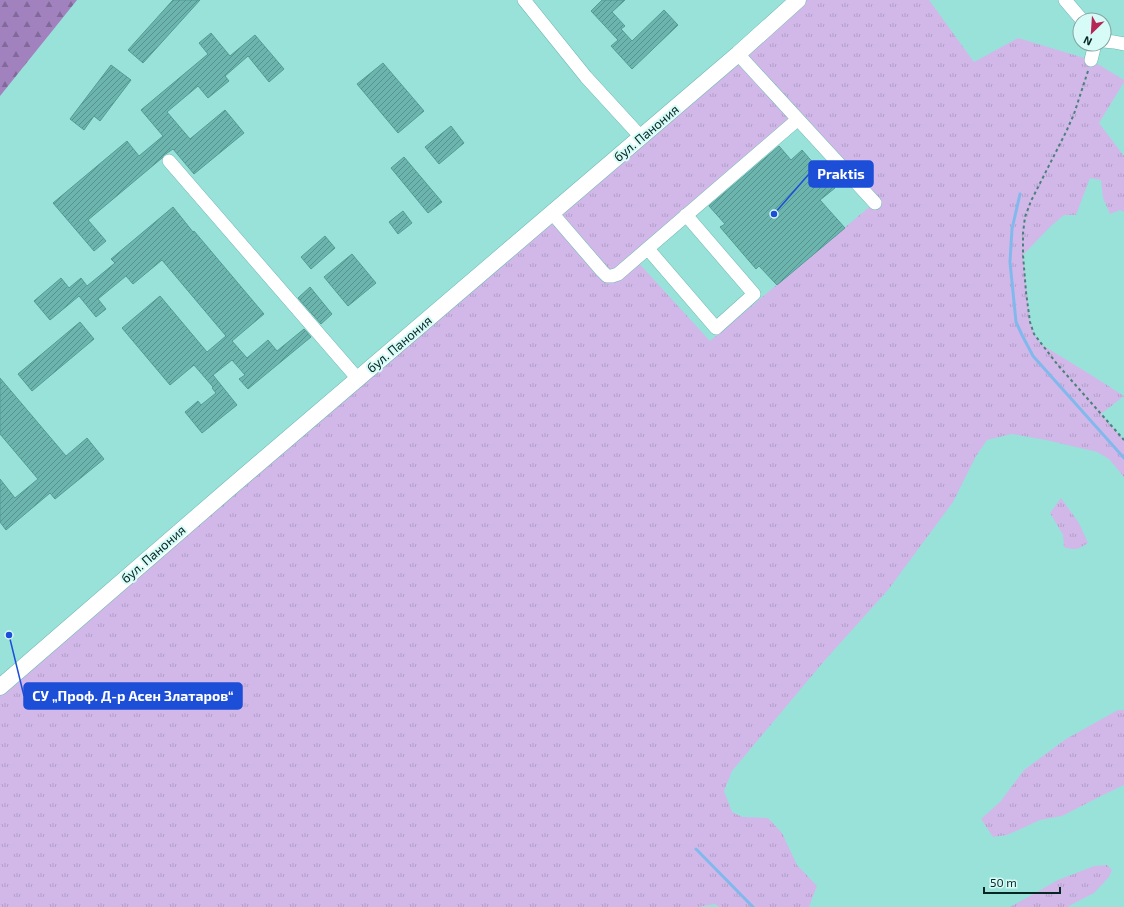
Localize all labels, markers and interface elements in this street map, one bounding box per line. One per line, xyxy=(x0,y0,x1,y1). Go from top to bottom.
north arrow xyxy=(1072,12,1112,52)
text: N xyxy=(1081,34,1094,49)
street label: бул. Панония xyxy=(610,101,682,165)
callout: Praktis xyxy=(809,161,873,187)
text: Praktis xyxy=(817,165,865,182)
street label: бул. Панония xyxy=(363,312,435,376)
street label: бул. Панония xyxy=(118,522,188,586)
callout: СУ „Проф. Д-р Асен Златаров“ xyxy=(24,683,242,709)
text: СУ „Проф. Д-р Асен Златаров“ xyxy=(32,687,234,704)
scale bar xyxy=(984,869,1060,895)
text: 50 m xyxy=(990,875,1017,889)

